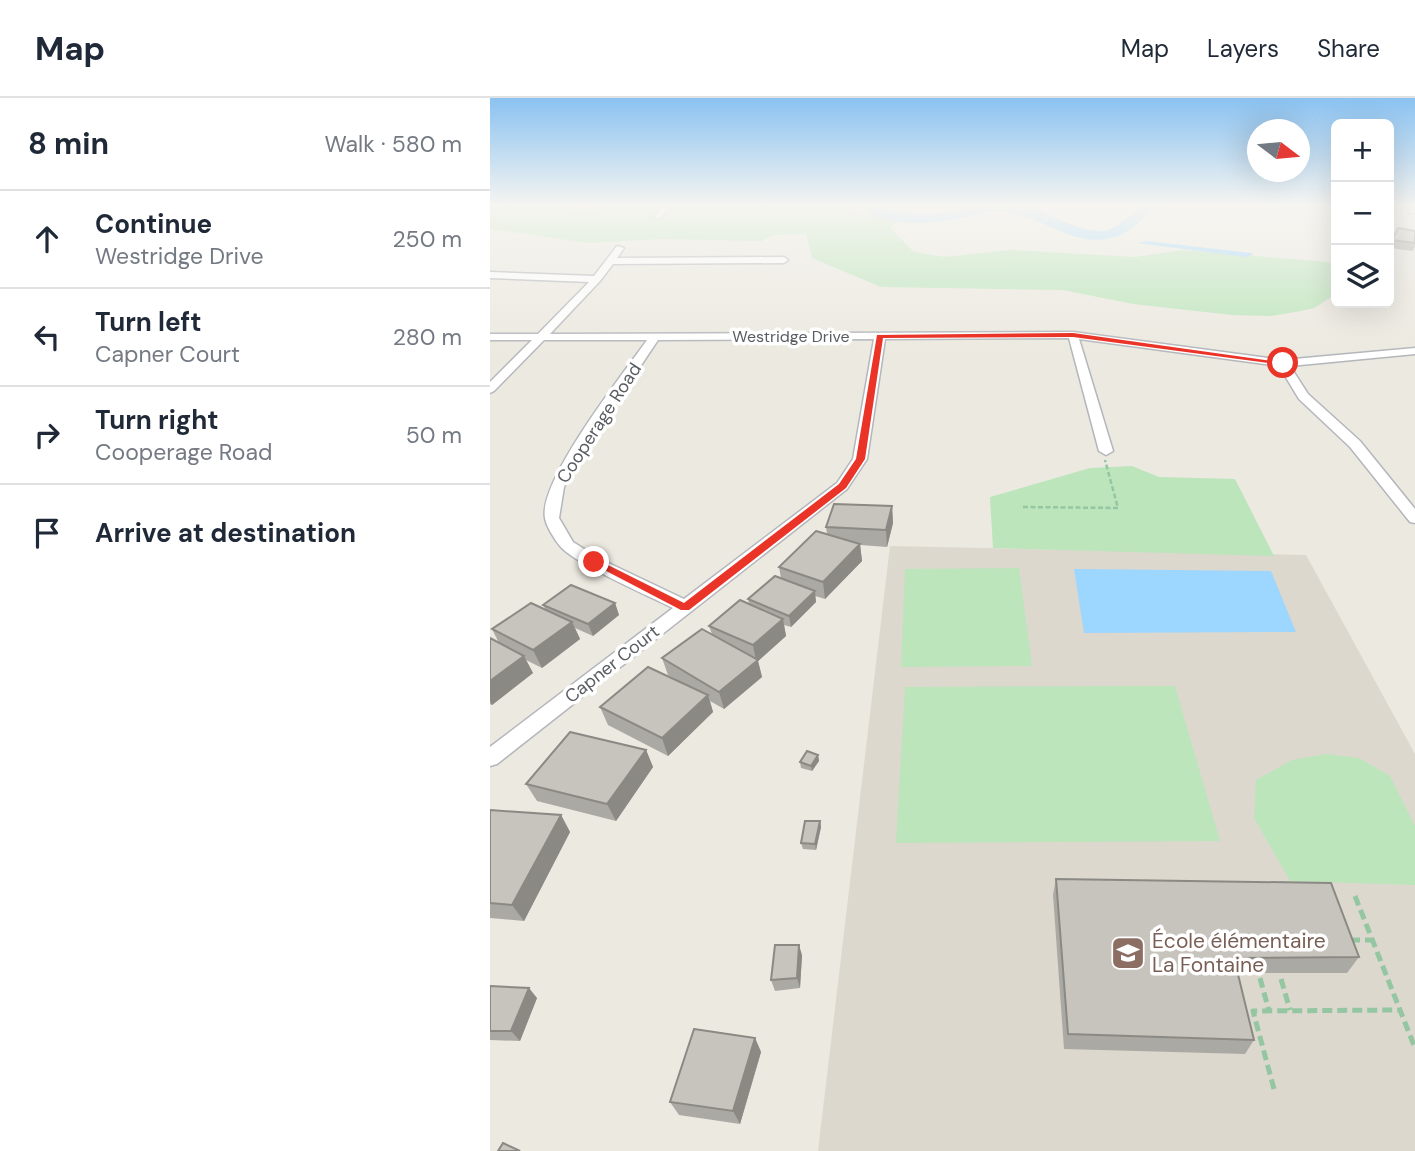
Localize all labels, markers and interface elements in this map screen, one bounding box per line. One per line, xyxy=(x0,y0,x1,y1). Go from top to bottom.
text: Map xyxy=(35,27,105,70)
text: Map xyxy=(1121,33,1169,64)
text: Layers xyxy=(1207,33,1279,64)
text: Share xyxy=(1317,33,1380,64)
north arrow xyxy=(1247,119,1310,182)
map controls xyxy=(1331,119,1394,308)
button: + xyxy=(1331,119,1394,182)
text: 8 min xyxy=(28,124,109,163)
text: Walk · 580 m xyxy=(324,129,462,159)
button: − xyxy=(1331,182,1394,245)
text: Continue xyxy=(95,207,212,241)
icon: ahead xyxy=(28,220,66,258)
text: 250 m xyxy=(392,224,462,254)
text: Westridge Drive xyxy=(95,241,264,271)
button: layers xyxy=(1331,245,1394,308)
text: Turn left xyxy=(95,305,202,339)
icon: left xyxy=(28,318,66,356)
text: 280 m xyxy=(393,322,462,352)
street label: Westridge Drive xyxy=(732,326,850,347)
text: Capner Court xyxy=(95,339,240,369)
route start xyxy=(1267,347,1298,378)
street label: Cooperage Road xyxy=(551,358,647,488)
text: Turn right xyxy=(95,403,219,437)
icon: right xyxy=(28,416,66,454)
text: 50 m xyxy=(406,420,462,450)
text: Cooperage Road xyxy=(95,437,272,467)
icon: arrive xyxy=(28,514,66,552)
text: Arrive at destination xyxy=(95,516,356,550)
route end xyxy=(578,546,609,577)
street label: Capner Court xyxy=(560,620,664,708)
place label: École élémentaire La Fontaine xyxy=(1152,927,1326,979)
school or university icon: École élémentaire La Fontaine xyxy=(1109,934,1147,972)

